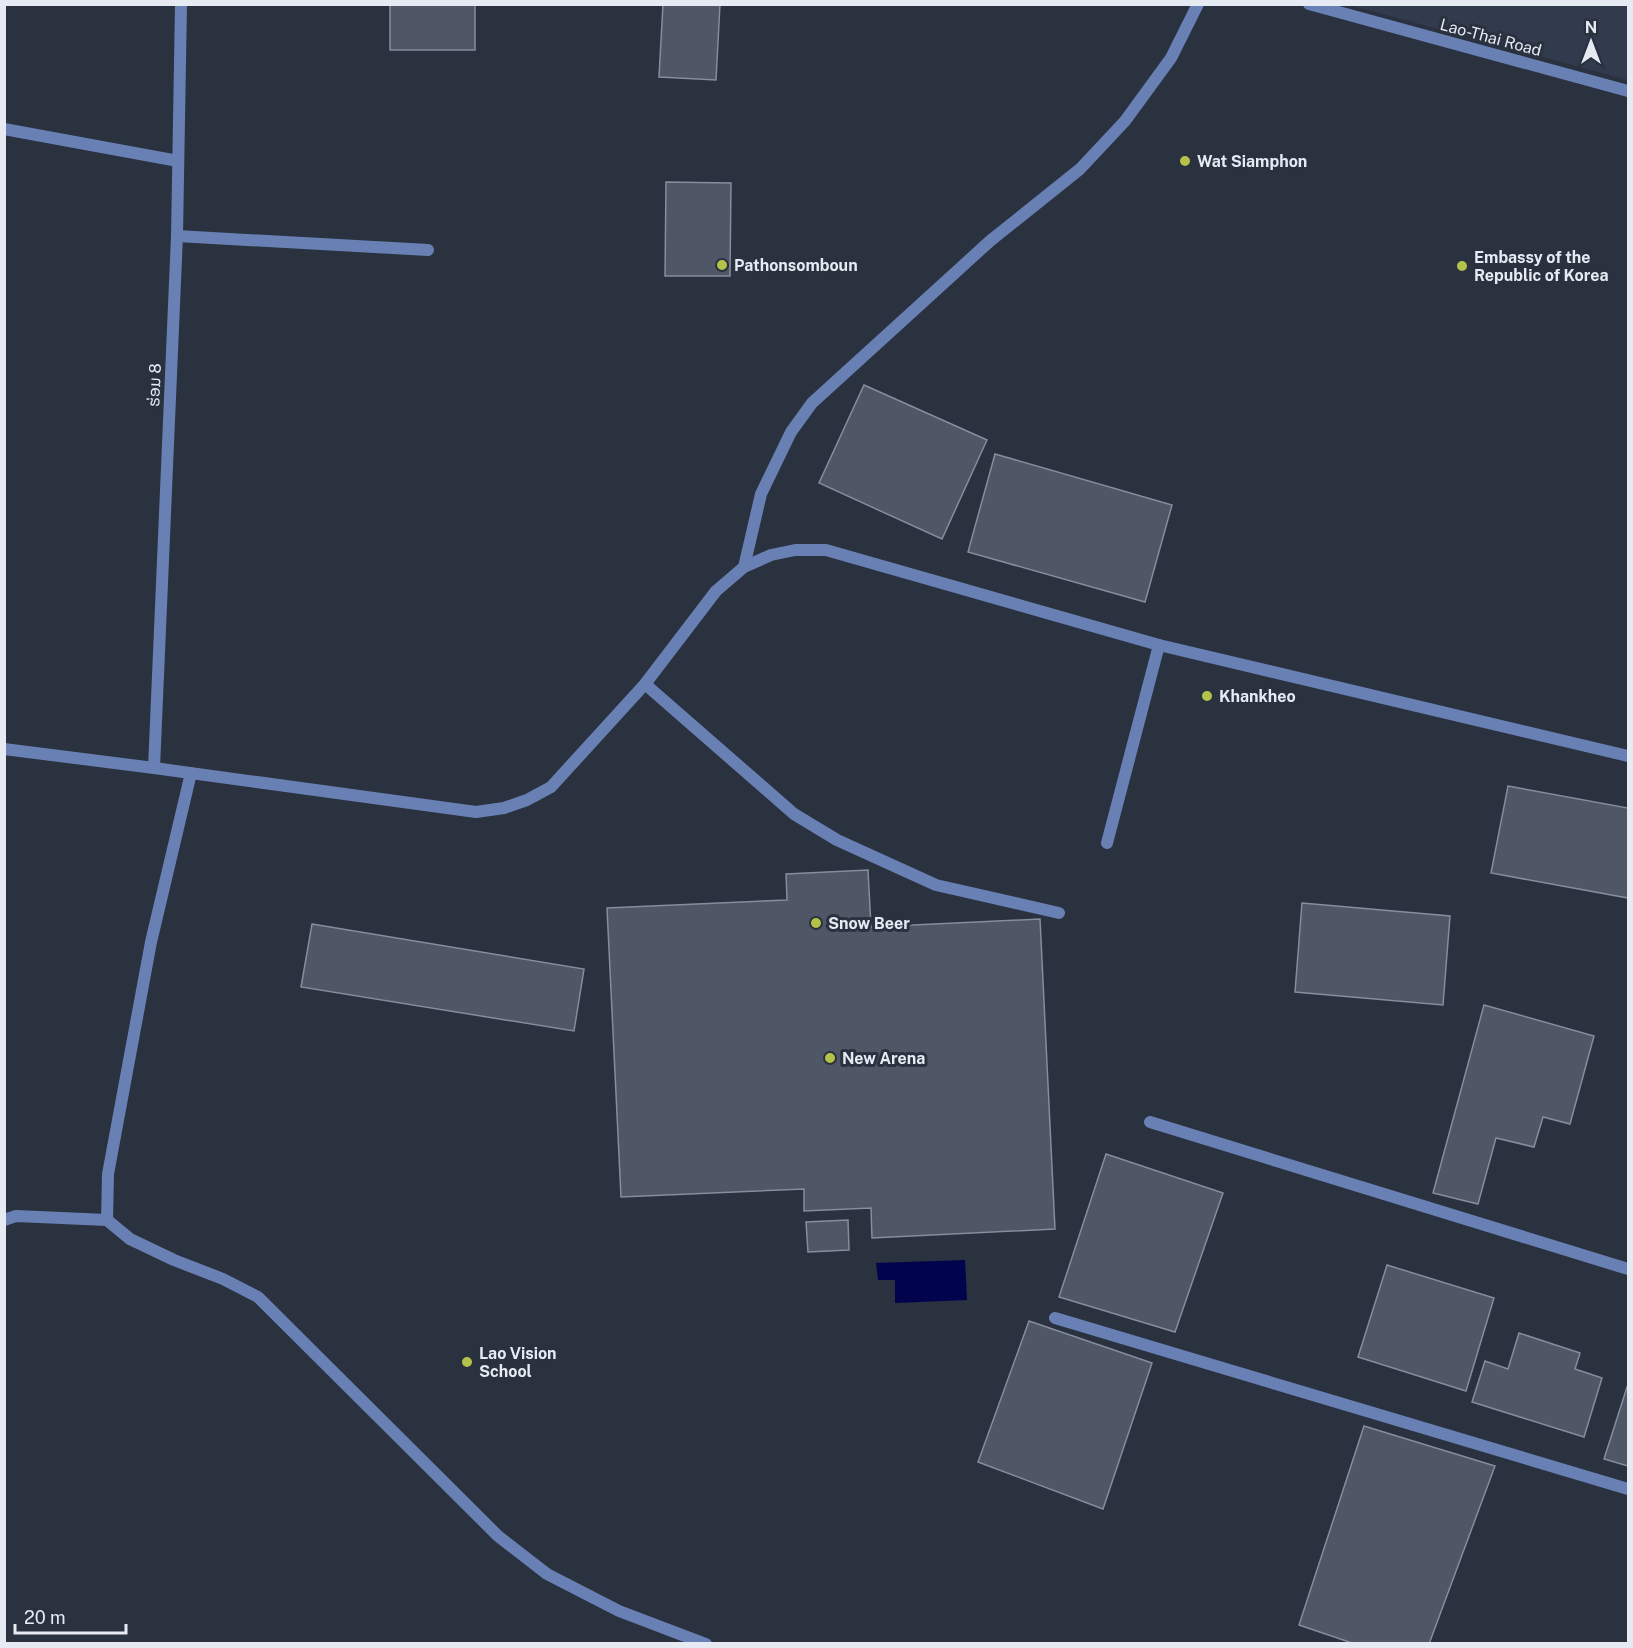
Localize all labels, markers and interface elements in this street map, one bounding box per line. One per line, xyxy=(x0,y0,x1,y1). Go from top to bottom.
north arrow xyxy=(1561,12,1621,72)
street label: Lao-Thai Road xyxy=(1438,15,1544,60)
text: N xyxy=(1585,18,1597,37)
place label: Wat Siamphon xyxy=(1197,152,1307,171)
marker: Wat Siamphon xyxy=(1178,154,1192,168)
place label: Embassy of the Republic of Korea xyxy=(1474,248,1609,285)
place label: Pathonsomboun xyxy=(734,256,858,275)
marker: Pathonsomboun xyxy=(715,258,729,272)
marker: Embassy of the Republic of Korea xyxy=(1455,259,1469,273)
street label: ຮ່ອມ 8 xyxy=(144,363,165,407)
place label: Khankheo xyxy=(1219,687,1296,706)
marker: Khankheo xyxy=(1200,689,1214,703)
place label: Snow Beer xyxy=(828,914,910,933)
marker: Snow Beer xyxy=(809,916,823,930)
place label: New Arena xyxy=(842,1049,925,1068)
marker: New Arena xyxy=(823,1051,837,1065)
place label: Lao Vision School xyxy=(479,1344,557,1381)
marker: Lao Vision School xyxy=(460,1355,474,1369)
scale bar xyxy=(15,1597,126,1635)
text: 20 m xyxy=(24,1607,66,1628)

